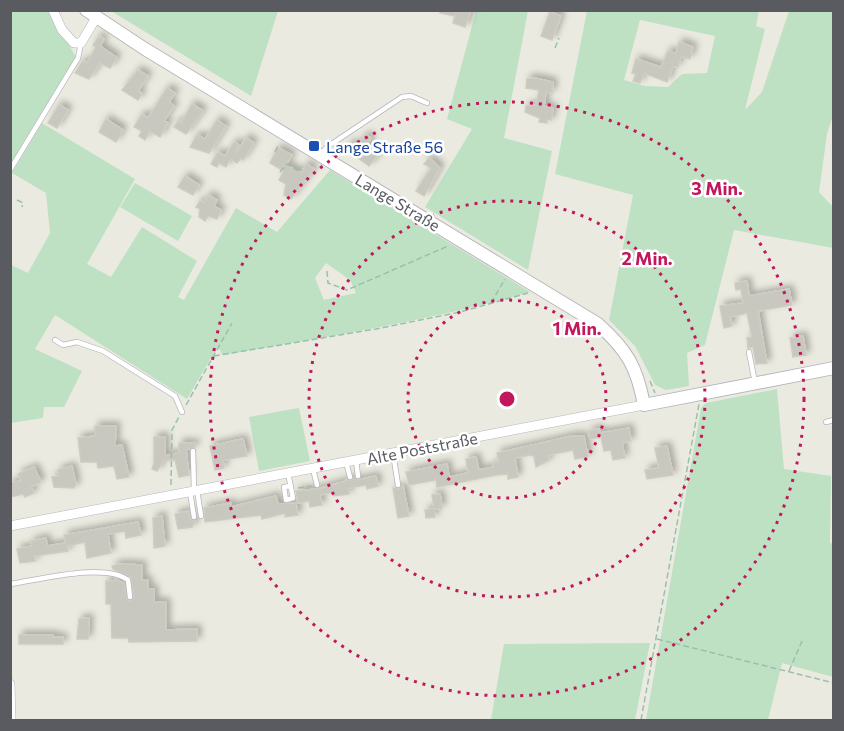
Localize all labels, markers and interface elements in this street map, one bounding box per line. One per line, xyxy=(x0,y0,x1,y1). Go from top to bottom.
place label: Lange Straße 56 xyxy=(326,137,443,156)
marker: Lange Straße 56 xyxy=(307,139,321,153)
street label: Lange Straße xyxy=(352,169,444,235)
text: 3 Min. xyxy=(691,177,743,199)
text: 2 Min. xyxy=(621,247,673,269)
text: 1 Min. xyxy=(552,317,602,339)
centre of rings xyxy=(497,389,517,409)
street label: Alte Poststraße xyxy=(365,428,479,468)

